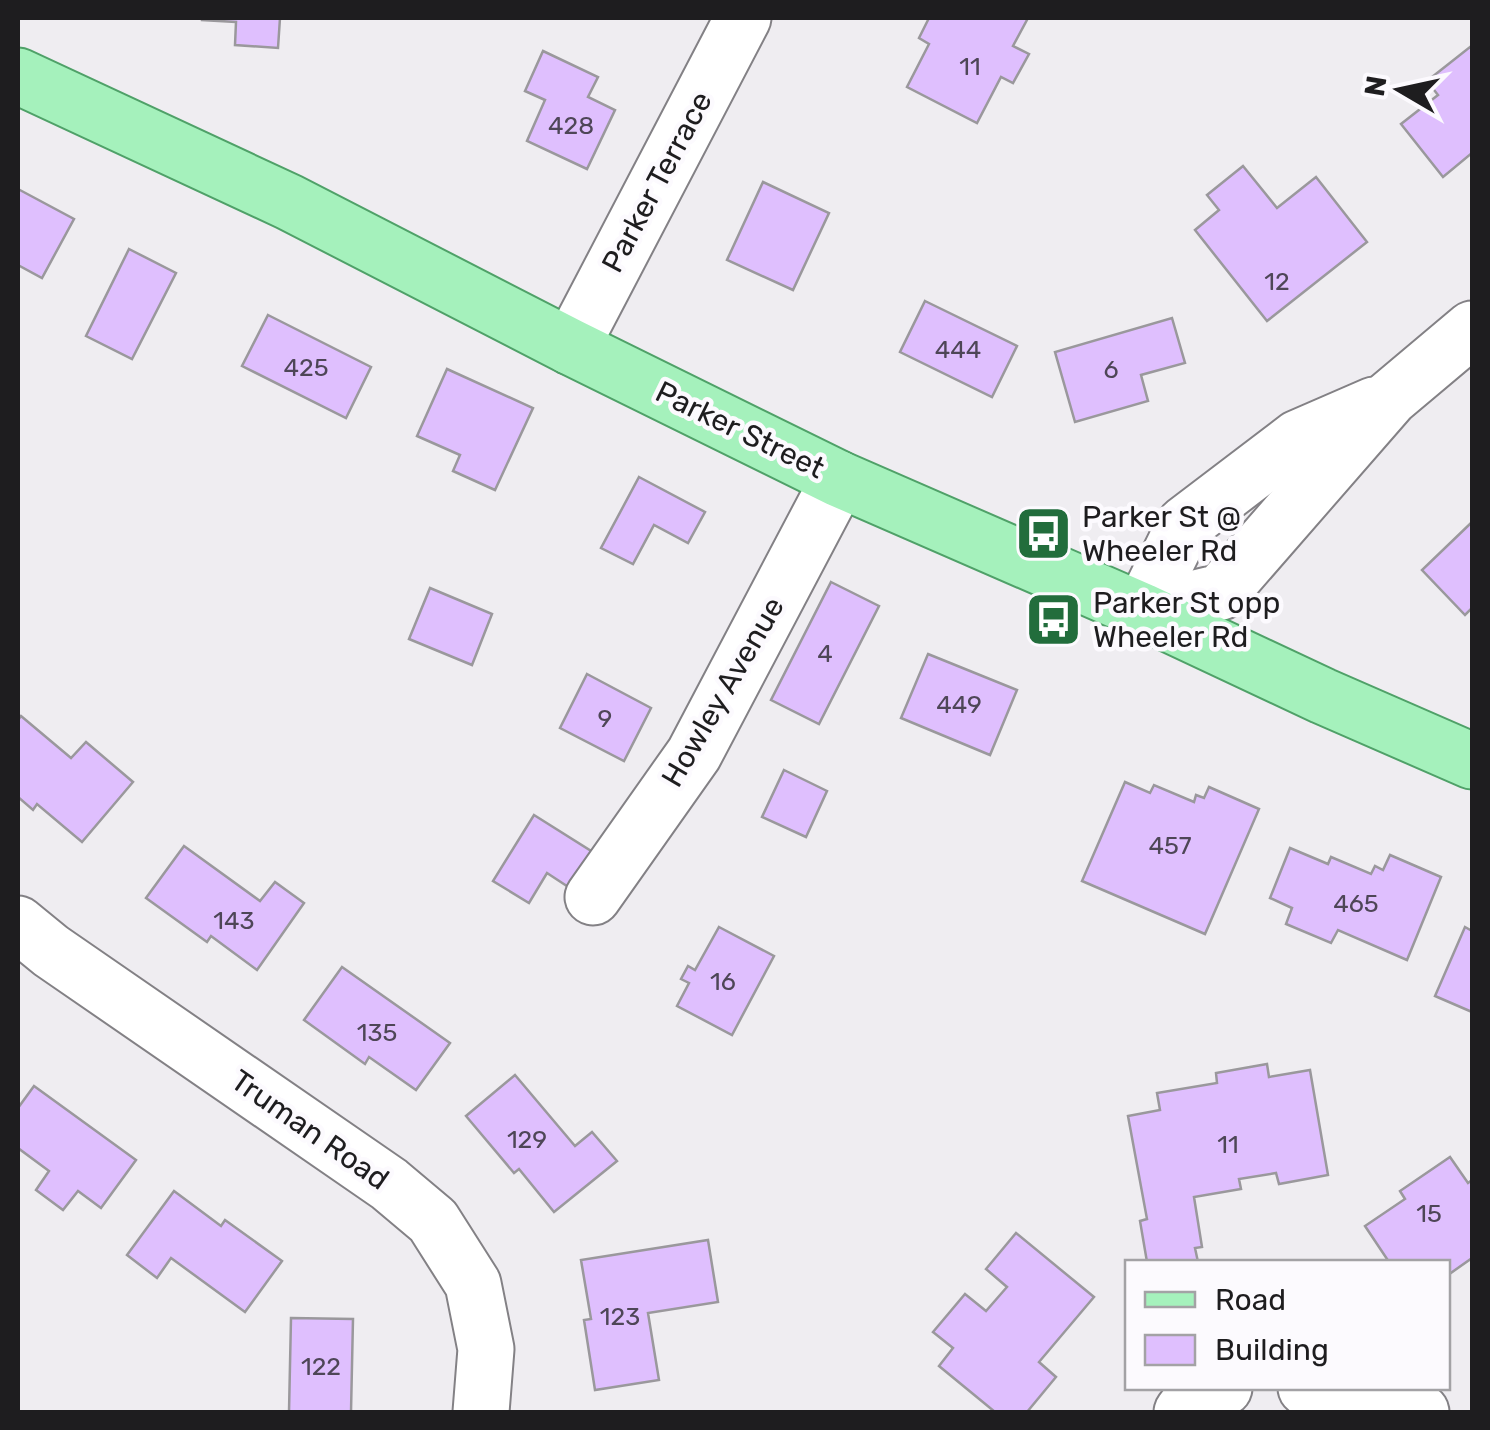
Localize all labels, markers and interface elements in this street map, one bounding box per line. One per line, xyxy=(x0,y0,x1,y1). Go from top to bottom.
north arrow xyxy=(1350,40,1450,140)
house number: 11 xyxy=(959,52,981,81)
text: N xyxy=(1358,74,1394,99)
street label: Parker Terrace xyxy=(594,85,720,279)
house number: 428 xyxy=(548,111,594,140)
house number: 12 xyxy=(1264,267,1290,296)
house number: 444 xyxy=(935,335,981,364)
house number: 425 xyxy=(283,353,329,382)
house number: 6 xyxy=(1103,355,1119,384)
street label: Parker Street xyxy=(650,374,830,486)
place label: Parker St @ Wheeler Rd xyxy=(1082,499,1241,569)
bus stop icon: Parker St @ Wheeler Rd xyxy=(1013,504,1073,564)
place label: Parker St opp Wheeler Rd xyxy=(1093,585,1280,655)
bus stop icon: Parker St opp Wheeler Rd xyxy=(1024,590,1084,650)
street label: Howley Avenue xyxy=(654,591,792,793)
house number: 4 xyxy=(817,639,833,668)
house number: 449 xyxy=(936,690,982,719)
house number: 9 xyxy=(598,704,612,733)
house number: 457 xyxy=(1148,831,1192,860)
house number: 465 xyxy=(1333,889,1379,918)
house number: 143 xyxy=(213,906,255,935)
house number: 16 xyxy=(710,967,736,996)
house number: 135 xyxy=(357,1018,397,1047)
street label: Truman Road xyxy=(224,1062,396,1198)
house number: 129 xyxy=(507,1125,547,1154)
house number: 11 xyxy=(1217,1130,1239,1159)
house number: 15 xyxy=(1416,1199,1442,1228)
legend xyxy=(1125,1260,1450,1390)
text: Road xyxy=(1215,1282,1286,1318)
house number: 123 xyxy=(600,1302,640,1331)
text: Building xyxy=(1215,1332,1329,1368)
house number: 122 xyxy=(301,1352,341,1381)

